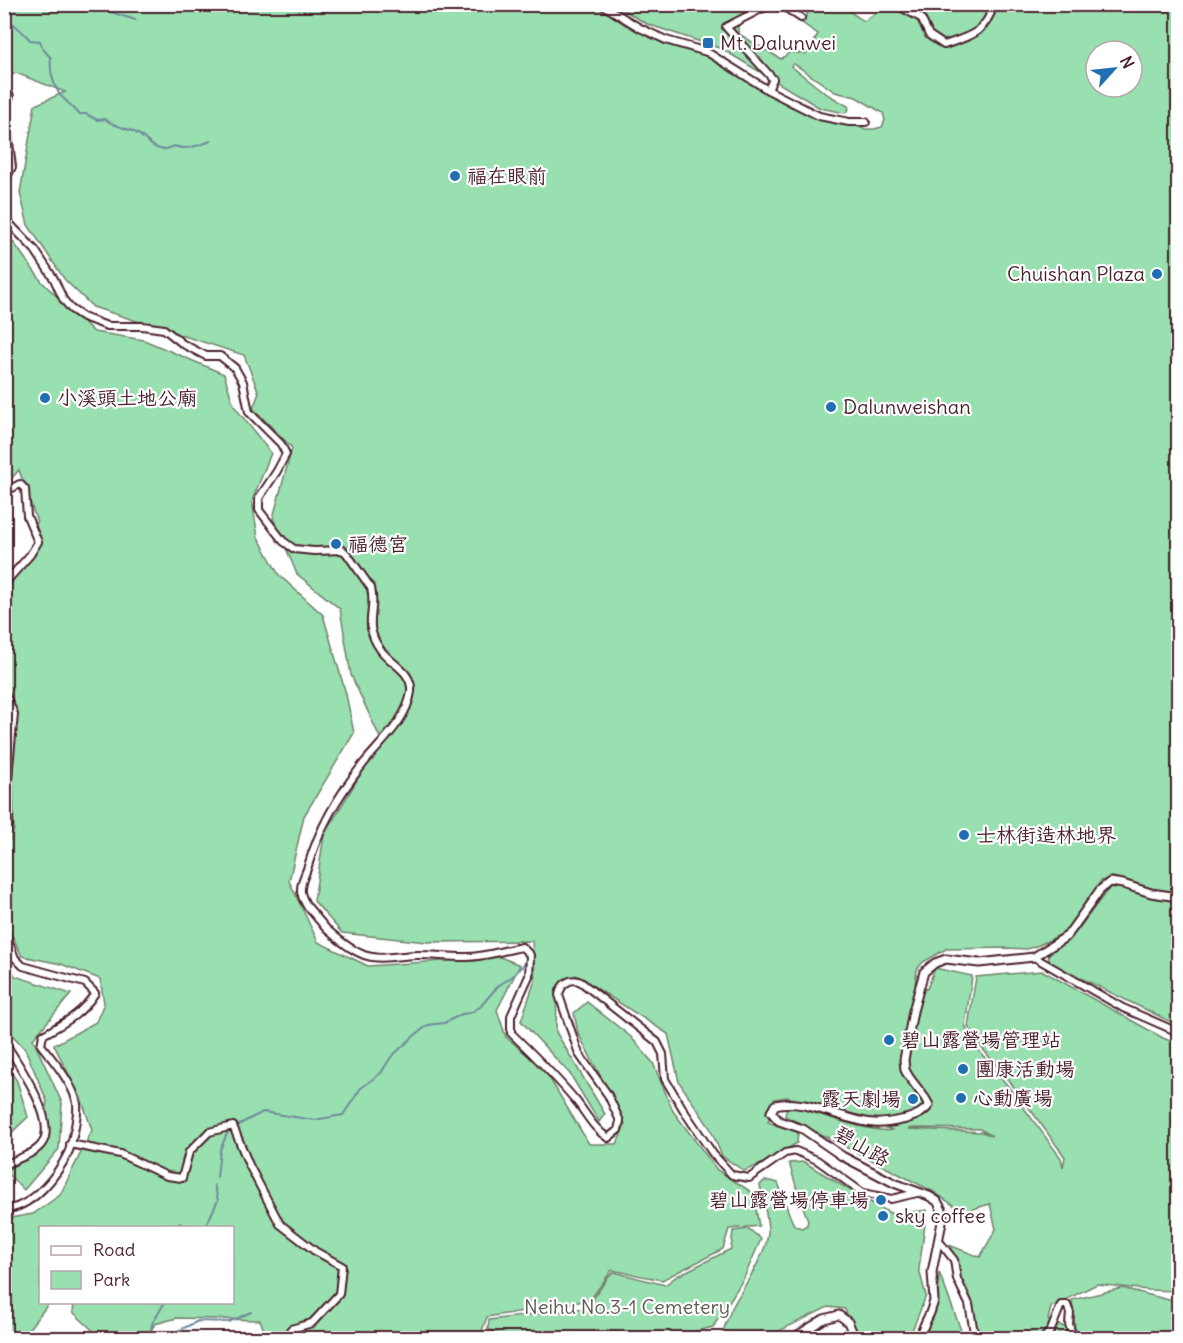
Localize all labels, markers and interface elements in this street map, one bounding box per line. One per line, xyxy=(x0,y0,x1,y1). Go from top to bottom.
place label: Mt. Dalunwei xyxy=(720,30,836,55)
marker: Mt. Dalunwei xyxy=(701,36,715,50)
north arrow xyxy=(1084,39,1144,99)
text: N xyxy=(1116,53,1139,72)
place label: 福在眼前 xyxy=(467,163,547,188)
marker: 福在眼前 xyxy=(448,169,462,183)
place label: Chuishan Plaza xyxy=(1007,261,1145,286)
marker: Chuishan Plaza xyxy=(1150,267,1164,281)
place label: 小溪頭土地公廟 xyxy=(57,385,197,410)
marker: 小溪頭土地公廟 xyxy=(38,391,52,405)
place label: Dalunweishan xyxy=(843,394,971,419)
marker: Dalunweishan xyxy=(824,400,838,414)
place label: 福德宮 xyxy=(348,531,408,556)
marker: 福德宮 xyxy=(329,537,343,551)
place label: 士林街造林地界 xyxy=(976,822,1116,847)
marker: 士林街造林地界 xyxy=(957,828,971,842)
place label: 碧山露營場管理站 xyxy=(901,1027,1061,1052)
marker: 碧山露營場管理站 xyxy=(882,1033,896,1047)
place label: 團康活動場 xyxy=(975,1056,1075,1081)
marker: 團康活動場 xyxy=(956,1062,970,1076)
place label: 心動廣場 xyxy=(973,1085,1053,1110)
place label: 露天劇場 xyxy=(821,1086,901,1111)
marker: 心動廣場 xyxy=(954,1091,968,1105)
marker: 露天劇場 xyxy=(906,1092,920,1106)
street label: 碧山路 xyxy=(830,1120,895,1172)
place label: 碧山露營場停車場 xyxy=(709,1187,869,1212)
marker: 碧山露營場停車場 xyxy=(874,1193,888,1207)
place label: sky coffee xyxy=(895,1203,986,1228)
marker: sky coffee xyxy=(876,1209,890,1223)
legend xyxy=(39,1226,234,1304)
text: Road xyxy=(93,1238,136,1261)
text: Park xyxy=(93,1268,130,1291)
park label: Neihu No.3-1 Cemetery xyxy=(524,1294,730,1319)

